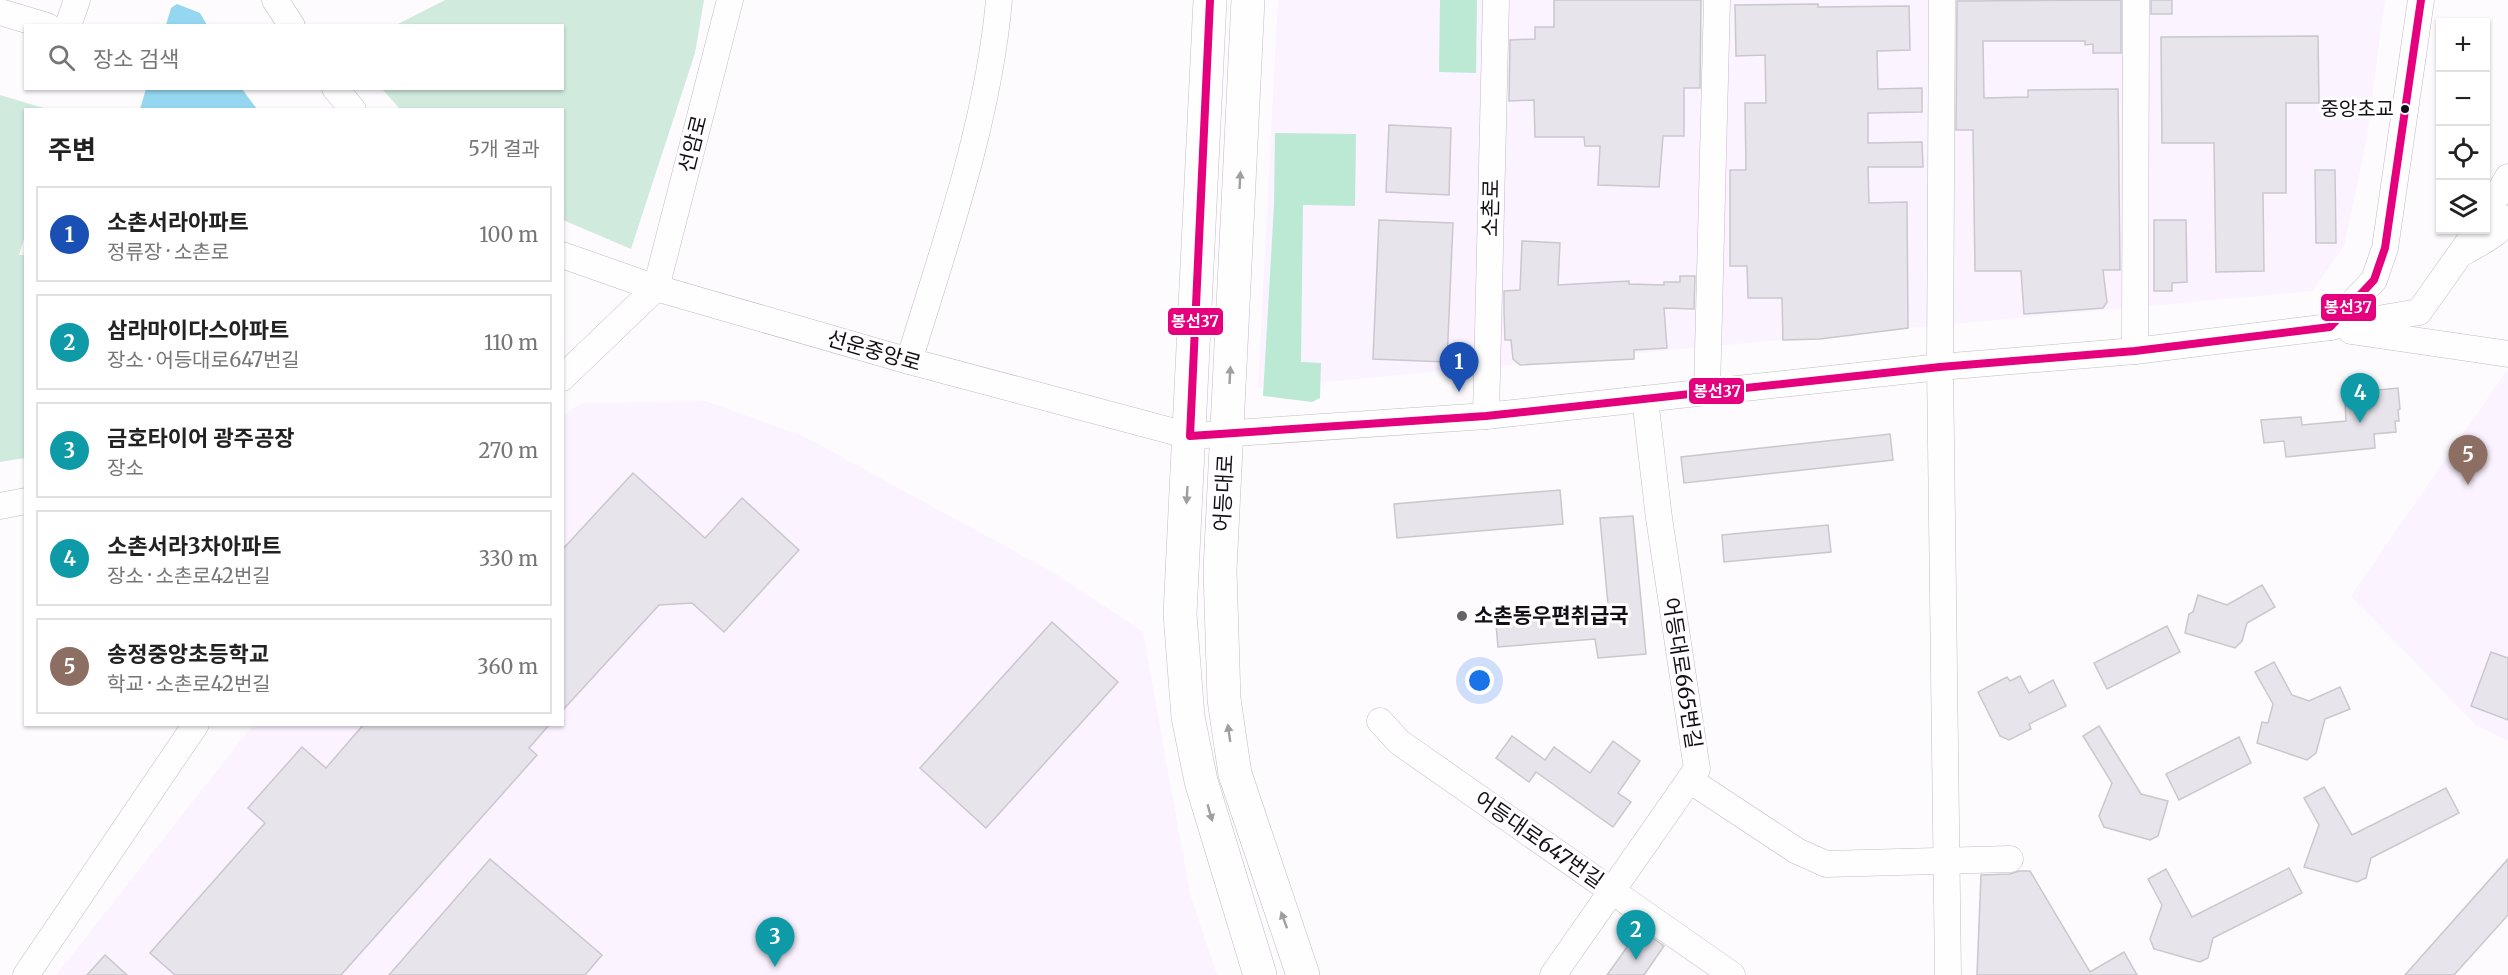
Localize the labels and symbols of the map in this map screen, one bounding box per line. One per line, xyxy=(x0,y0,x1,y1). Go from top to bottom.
place label: 중앙초교 xyxy=(2320,96,2394,121)
marker: 중앙초교 xyxy=(2399,103,2411,115)
street label: 선암로 xyxy=(672,112,713,175)
one-way arrow xyxy=(1235,171,1245,190)
street label: 소촌로 xyxy=(1476,179,1505,237)
line badge: 봉선37 xyxy=(2320,293,2377,322)
text: 봉선37 xyxy=(2324,297,2372,317)
line badge: 봉선37 xyxy=(1167,307,1224,336)
text: 봉선37 xyxy=(1171,311,1219,331)
street label: 선운중앙로 xyxy=(824,324,924,377)
pin: 1 xyxy=(1440,342,1478,392)
one-way arrow xyxy=(1226,366,1235,385)
pin: 4 xyxy=(2340,374,2380,423)
line badge: 봉선37 xyxy=(1688,377,1745,405)
text: 봉선37 xyxy=(1693,381,1741,401)
pin: 5 xyxy=(2448,436,2488,485)
street label: 어등대로 xyxy=(1208,454,1239,532)
one-way arrow xyxy=(1182,485,1191,504)
street label: 어등대로665번길 xyxy=(1657,595,1708,750)
place label: 소촌동우편취급국 xyxy=(1474,602,1629,629)
marker: 소촌동우편취급국 xyxy=(1455,609,1469,623)
your location xyxy=(1465,666,1494,695)
one-way arrow xyxy=(1224,724,1233,743)
street label: 어등대로647번길 xyxy=(1470,785,1609,894)
one-way arrow xyxy=(1206,804,1215,822)
pin: 2 xyxy=(1616,910,1656,960)
one-way arrow xyxy=(1279,911,1289,929)
pin: 3 xyxy=(756,918,794,967)

